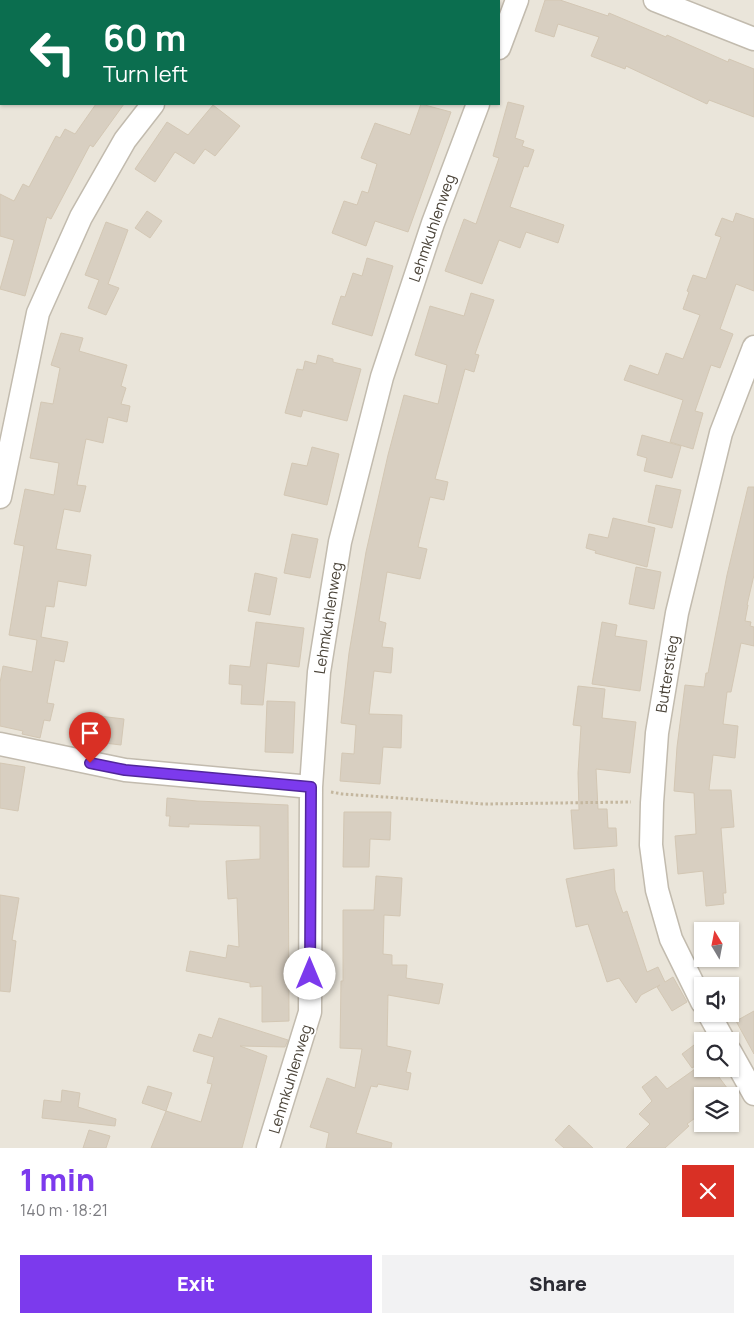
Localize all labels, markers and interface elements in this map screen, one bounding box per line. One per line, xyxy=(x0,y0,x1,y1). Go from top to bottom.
text: 60 m xyxy=(103,14,186,62)
icon: left xyxy=(20,20,85,85)
text: Turn left xyxy=(103,59,188,89)
street label: Lehmkuhlenweg xyxy=(404,171,460,285)
street label: Lehmkuhlenweg xyxy=(309,560,347,676)
street label: Butterstieg xyxy=(651,634,683,714)
pin xyxy=(69,712,111,763)
icon: arrive xyxy=(76,719,104,747)
north arrow xyxy=(694,922,739,968)
map controls xyxy=(694,922,739,1132)
position arrow xyxy=(283,947,335,999)
button: sound xyxy=(694,977,739,1022)
street label: Lehmkuhlenweg xyxy=(263,1022,317,1136)
button: search xyxy=(694,1032,739,1077)
button: layers xyxy=(694,1087,739,1132)
text: 1 min xyxy=(20,1159,95,1200)
button: close xyxy=(682,1165,734,1217)
text: 140 m · 18:21 xyxy=(20,1199,108,1221)
button: Exit xyxy=(20,1255,372,1313)
button: Share xyxy=(382,1255,734,1313)

